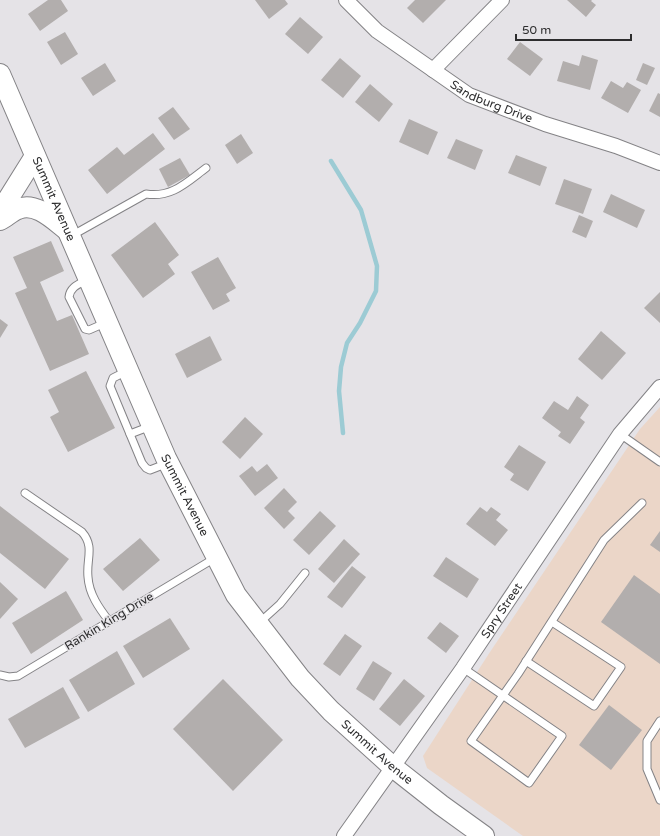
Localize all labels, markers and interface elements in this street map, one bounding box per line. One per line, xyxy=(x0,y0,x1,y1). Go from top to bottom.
scale bar xyxy=(516,16,631,42)
text: 50 m xyxy=(522,23,551,37)
street label: Sandburg Drive xyxy=(448,77,535,126)
street label: Summit Avenue xyxy=(30,155,78,243)
street label: Summit Avenue xyxy=(158,452,212,539)
street label: Spry Street xyxy=(478,580,525,641)
street label: Rankin King Drive xyxy=(62,589,156,653)
street label: Summit Avenue xyxy=(339,717,416,787)

